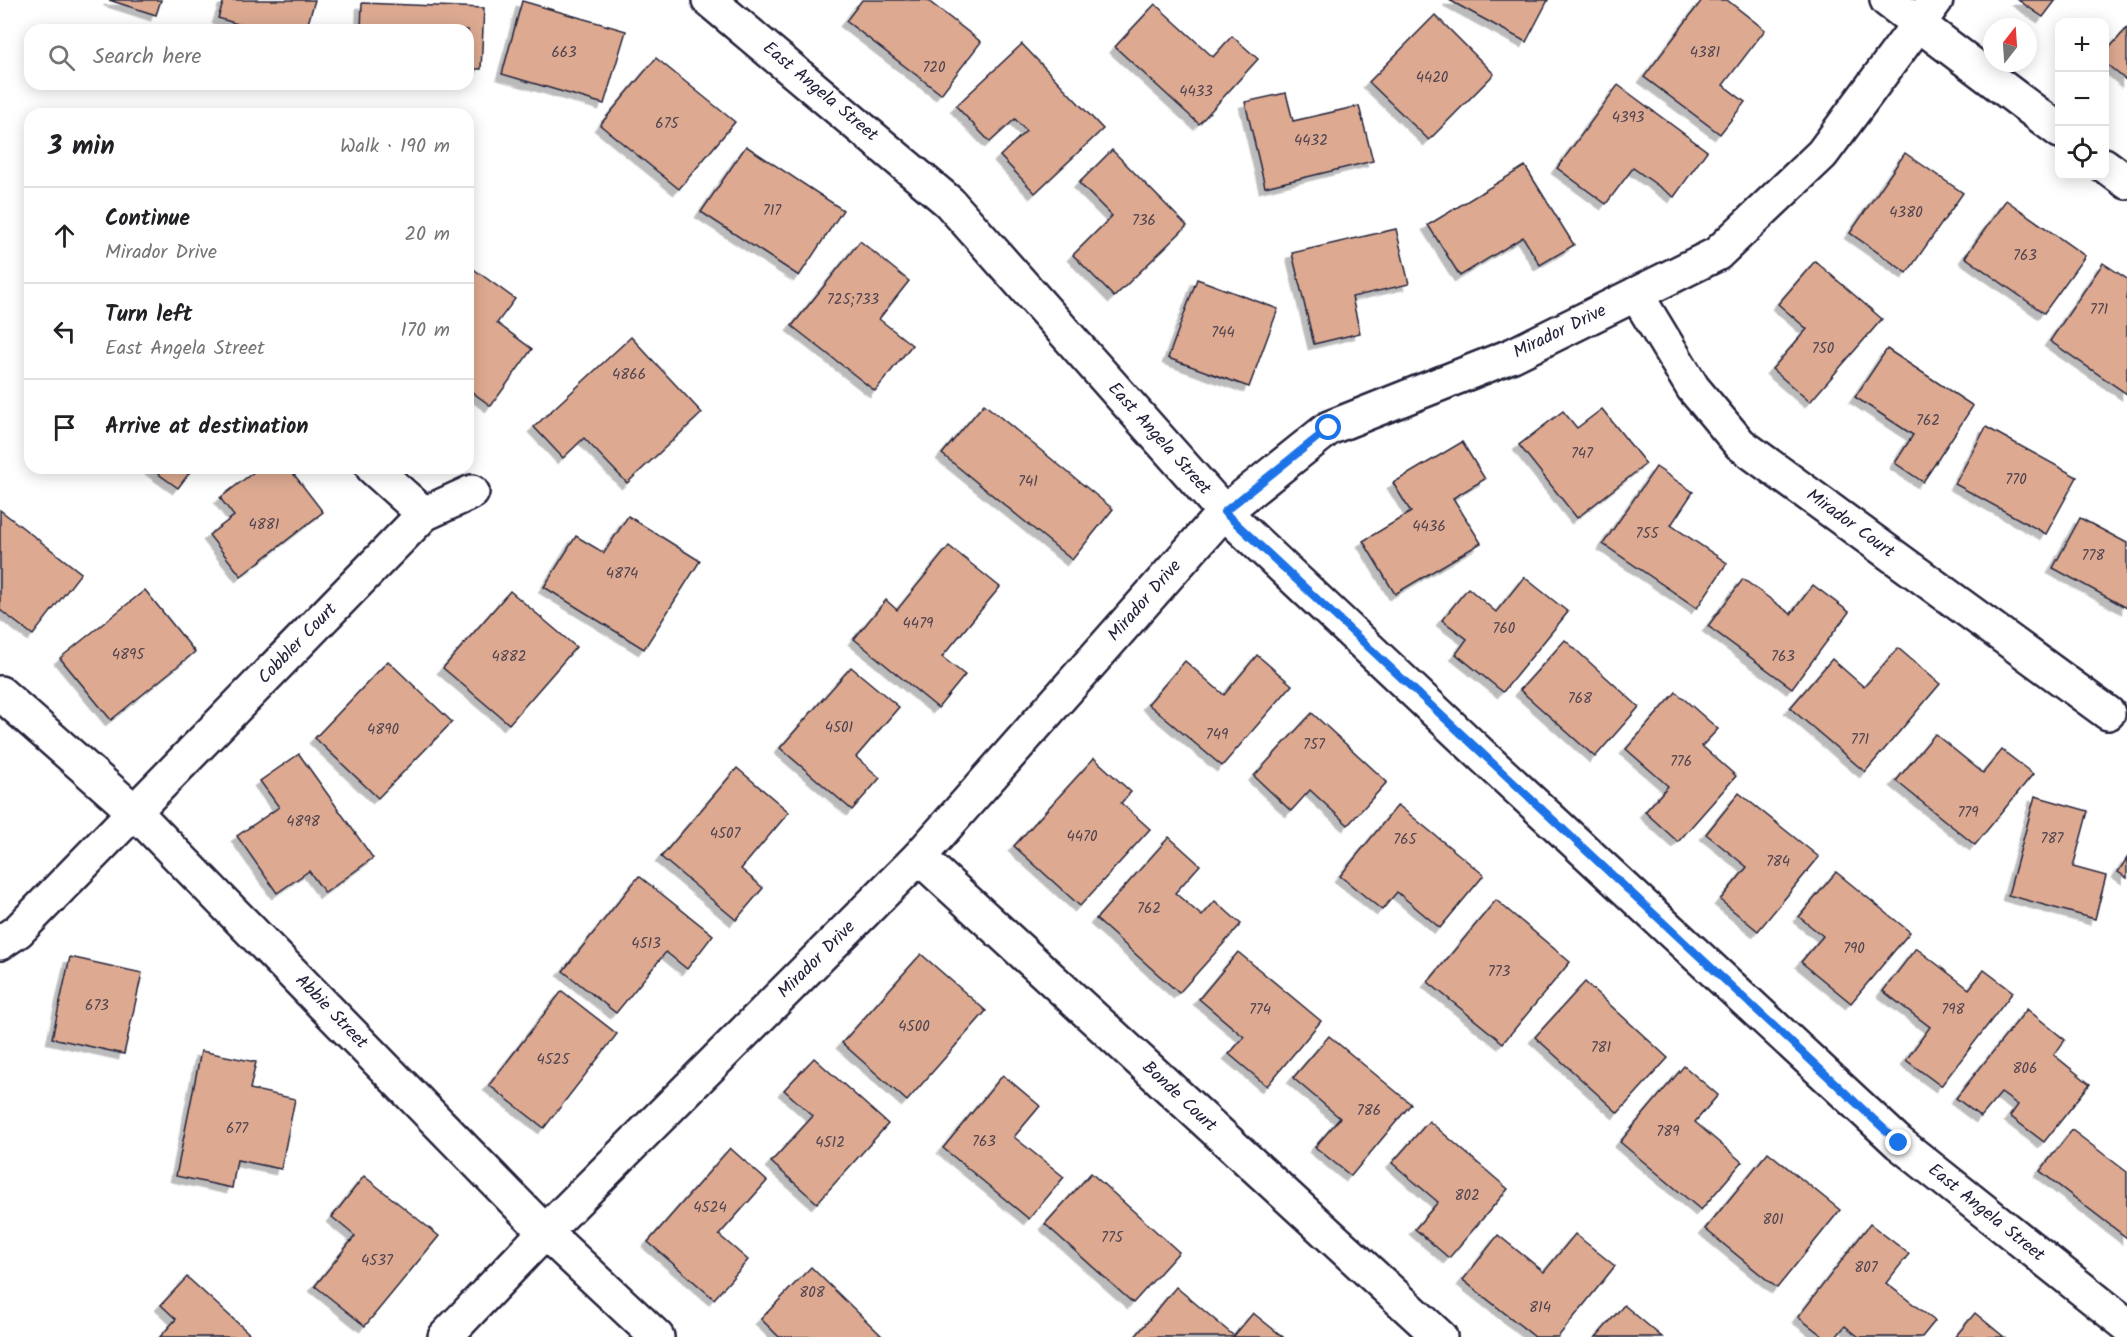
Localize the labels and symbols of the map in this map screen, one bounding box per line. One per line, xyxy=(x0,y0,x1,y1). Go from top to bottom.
north arrow xyxy=(1983,18,2037,72)
street label: East Angela Street xyxy=(756,35,885,150)
house number: 663 xyxy=(551,41,577,65)
house number: 4381 xyxy=(1690,41,1721,65)
house number: 720 xyxy=(922,56,946,80)
house number: 4420 xyxy=(1416,66,1449,90)
house number: 4433 xyxy=(1179,80,1213,104)
house number: 4393 xyxy=(1612,106,1645,130)
house number: 675 xyxy=(655,112,680,136)
house number: 4432 xyxy=(1294,129,1328,153)
house number: 717 xyxy=(763,199,782,223)
house number: 4380 xyxy=(1889,201,1923,225)
house number: 736 xyxy=(1132,209,1156,233)
house number: 763 xyxy=(2013,244,2037,268)
house number: 725;733 xyxy=(827,288,880,312)
street label: Mirador Drive xyxy=(1508,297,1612,367)
house number: 771 xyxy=(2090,298,2109,322)
house number: 744 xyxy=(1211,321,1235,345)
house number: 750 xyxy=(1812,337,1835,361)
house number: 4866 xyxy=(612,363,646,387)
street label: East Angela Street xyxy=(1100,376,1219,503)
house number: 762 xyxy=(1916,409,1940,433)
route start xyxy=(1315,414,1341,440)
house number: 747 xyxy=(1571,442,1594,466)
house number: 770 xyxy=(2005,468,2027,492)
house number: 741 xyxy=(1018,470,1038,494)
street label: Mirador Court xyxy=(1800,482,1901,567)
house number: 4881 xyxy=(248,513,280,537)
house number: 4436 xyxy=(1412,515,1446,539)
house number: 755 xyxy=(1635,522,1659,546)
house number: 778 xyxy=(2082,544,2105,568)
street label: Mirador Drive xyxy=(1101,553,1189,649)
house number: 4874 xyxy=(606,562,638,586)
street label: Cobbler Court xyxy=(251,596,345,691)
house number: 4479 xyxy=(903,612,934,636)
house number: 760 xyxy=(1493,617,1516,641)
house number: 4895 xyxy=(112,643,145,667)
house number: 4882 xyxy=(491,645,527,669)
house number: 763 xyxy=(1771,645,1795,669)
house number: 768 xyxy=(1568,687,1593,711)
house number: 4501 xyxy=(825,716,854,740)
house number: 4890 xyxy=(367,718,400,742)
house number: 749 xyxy=(1206,723,1229,747)
house number: 771 xyxy=(1851,728,1870,752)
house number: 757 xyxy=(1303,733,1326,757)
house number: 776 xyxy=(1670,750,1692,774)
house number: 779 xyxy=(1957,801,1979,825)
house number: 4898 xyxy=(286,810,321,834)
house number: 4507 xyxy=(710,822,741,846)
house number: 4470 xyxy=(1067,825,1098,849)
house number: 787 xyxy=(2041,827,2065,851)
house number: 765 xyxy=(1393,828,1418,852)
house number: 784 xyxy=(1766,850,1790,874)
house number: 762 xyxy=(1137,897,1161,921)
street label: Mirador Drive xyxy=(771,914,863,1006)
house number: 4513 xyxy=(631,932,661,956)
house number: 790 xyxy=(1843,937,1865,961)
house number: 773 xyxy=(1488,960,1511,984)
street label: Abbie Street xyxy=(288,968,375,1057)
house number: 673 xyxy=(85,994,109,1018)
house number: 774 xyxy=(1249,998,1271,1022)
house number: 798 xyxy=(1941,998,1966,1022)
house number: 4500 xyxy=(898,1015,930,1039)
house number: 781 xyxy=(1591,1036,1612,1060)
house number: 4525 xyxy=(536,1048,570,1072)
street label: Bonde Court xyxy=(1135,1054,1224,1140)
house number: 806 xyxy=(2013,1057,2037,1081)
house number: 786 xyxy=(1357,1099,1381,1123)
house number: 677 xyxy=(226,1117,249,1141)
house number: 789 xyxy=(1656,1120,1680,1144)
route end xyxy=(1885,1129,1911,1155)
house number: 763 xyxy=(972,1130,996,1154)
house number: 4512 xyxy=(815,1131,845,1155)
street label: East Angela Street xyxy=(1921,1157,2052,1270)
house number: 802 xyxy=(1454,1184,1480,1208)
house number: 4524 xyxy=(693,1196,727,1220)
house number: 801 xyxy=(1762,1208,1784,1232)
house number: 775 xyxy=(1101,1226,1124,1250)
house number: 4537 xyxy=(361,1249,394,1273)
house number: 807 xyxy=(1854,1256,1879,1280)
house number: 808 xyxy=(799,1281,826,1305)
house number: 814 xyxy=(1529,1296,1551,1320)

